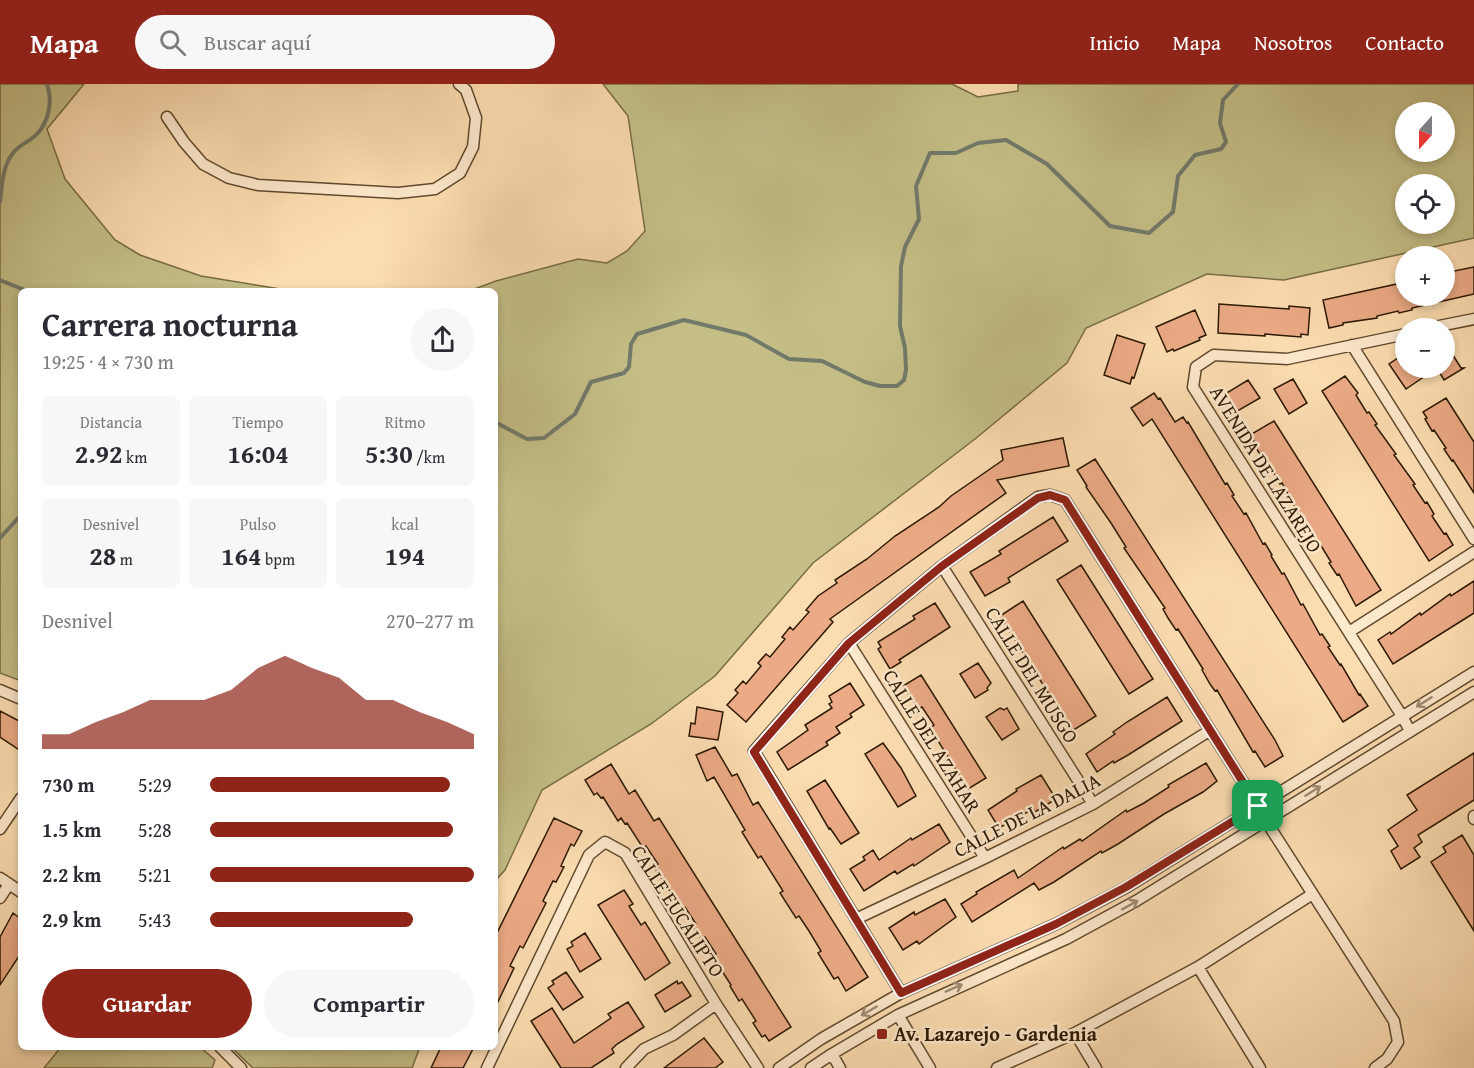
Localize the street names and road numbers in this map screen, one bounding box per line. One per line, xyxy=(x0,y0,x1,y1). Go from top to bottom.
street label: AVENIDA DE LAZAREJO xyxy=(1203,379,1330,558)
street label: CALLE DEL MUSGO xyxy=(979,601,1086,749)
street label: CALLE DEL AZAHAR xyxy=(877,663,989,819)
street label: CALLE DE LA DALIA xyxy=(948,765,1105,864)
street label: CALLE EUCALIPTO xyxy=(625,839,732,982)

